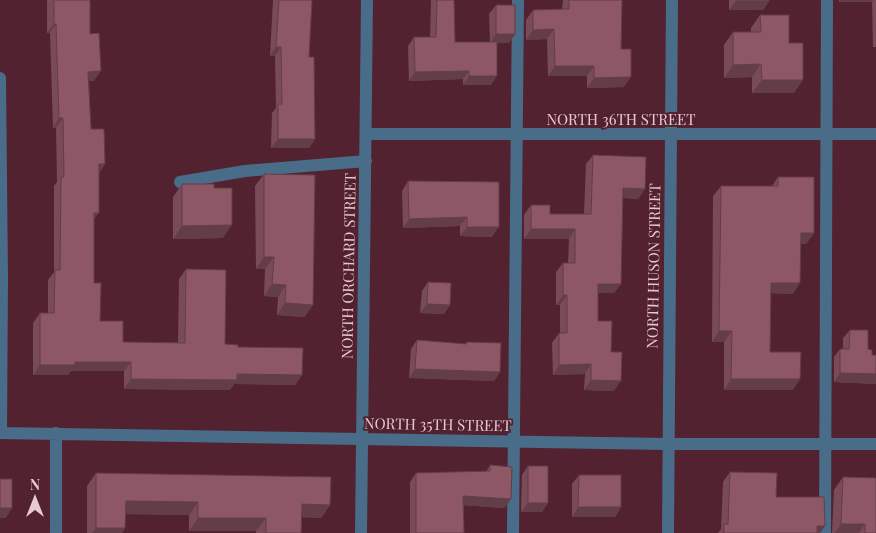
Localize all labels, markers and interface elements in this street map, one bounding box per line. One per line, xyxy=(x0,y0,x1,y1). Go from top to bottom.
street label: NORTH 36TH STREET xyxy=(546,109,696,129)
street label: NORTH ORCHARD STREET xyxy=(336,173,360,359)
street label: NORTH HUSON STREET xyxy=(642,183,664,349)
street label: NORTH 35TH STREET xyxy=(364,413,512,435)
north arrow xyxy=(10,473,60,523)
text: N xyxy=(30,475,40,494)

